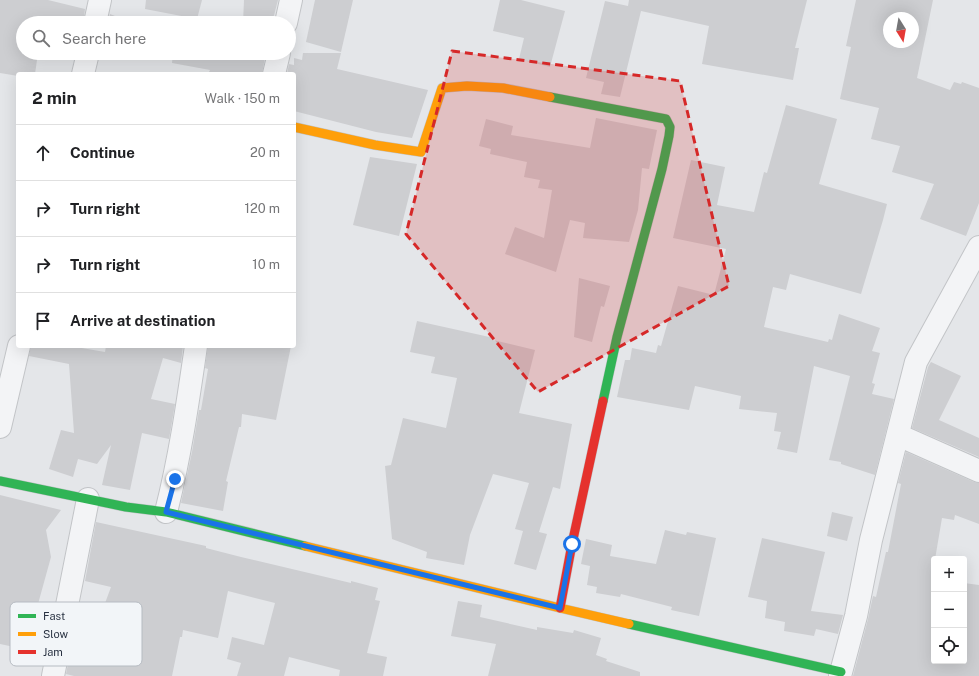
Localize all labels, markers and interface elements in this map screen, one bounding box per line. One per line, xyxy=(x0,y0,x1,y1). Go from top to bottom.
north arrow xyxy=(883,12,919,48)
search box xyxy=(16,16,296,60)
icon: search xyxy=(30,27,52,49)
text: Search here xyxy=(62,30,146,47)
text: 2 min xyxy=(32,88,77,108)
text: Walk · 150 m xyxy=(205,91,280,106)
icon: ahead xyxy=(32,142,54,164)
text: Continue xyxy=(70,144,135,161)
text: 20 m xyxy=(250,145,280,160)
icon: right xyxy=(32,198,54,220)
text: Turn right xyxy=(70,200,140,217)
text: 120 m xyxy=(245,201,280,216)
icon: right xyxy=(32,254,54,276)
text: Turn right xyxy=(70,256,140,273)
text: 10 m xyxy=(252,257,280,272)
icon: arrive xyxy=(32,310,54,332)
text: Arrive at destination xyxy=(70,312,215,329)
route end xyxy=(166,470,184,488)
route start xyxy=(563,535,581,553)
map controls xyxy=(931,556,967,664)
button: + xyxy=(931,556,967,592)
button: − xyxy=(931,592,967,628)
legend xyxy=(10,602,142,666)
text: Fast xyxy=(43,610,65,622)
text: Slow xyxy=(43,628,69,640)
button: locate xyxy=(931,628,967,664)
text: Jam xyxy=(43,646,63,658)

